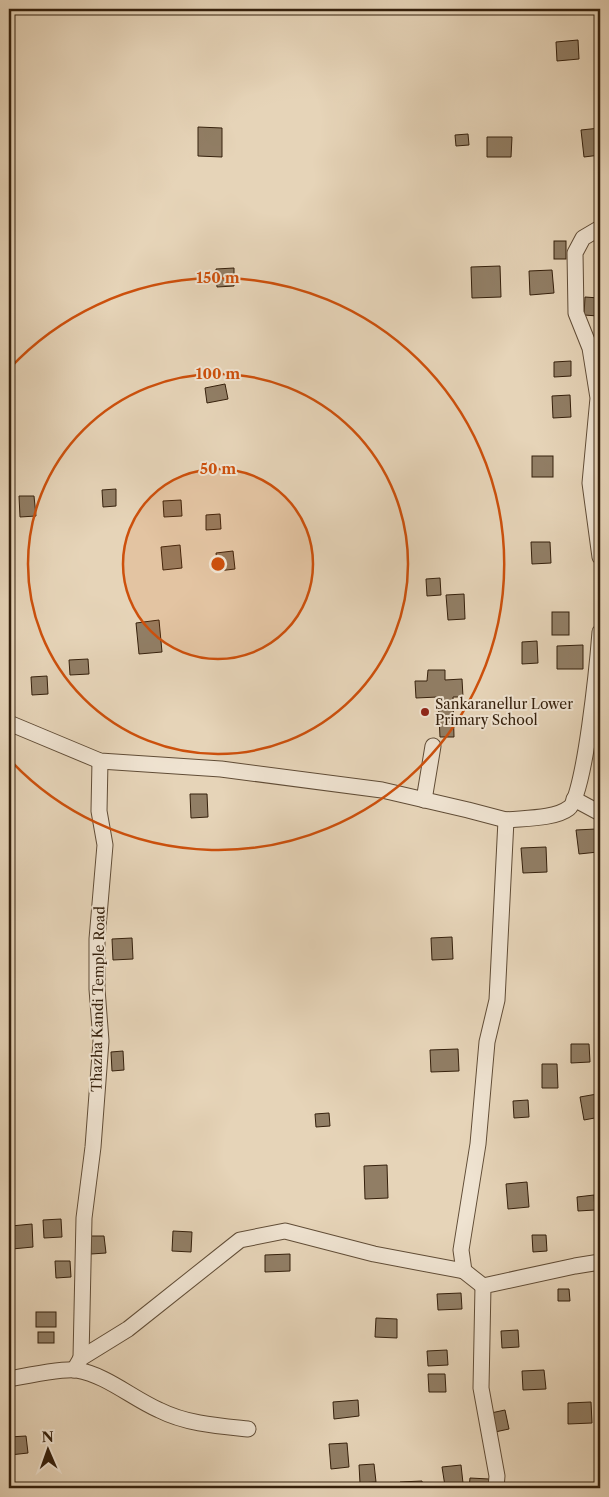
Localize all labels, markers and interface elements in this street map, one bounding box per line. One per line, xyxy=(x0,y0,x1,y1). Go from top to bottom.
text: 150 m xyxy=(196,268,240,287)
text: 100 m xyxy=(196,364,240,383)
text: 50 m xyxy=(200,459,236,478)
centre of rings xyxy=(209,555,227,573)
place label: Sankaranellur Lower Primary School xyxy=(435,695,573,729)
marker: Sankaranellur Lower Primary School xyxy=(419,706,431,718)
street label: Thazha Kandi Temple Road xyxy=(87,906,109,1092)
north arrow xyxy=(22,1424,72,1474)
text: N xyxy=(41,1428,54,1446)

